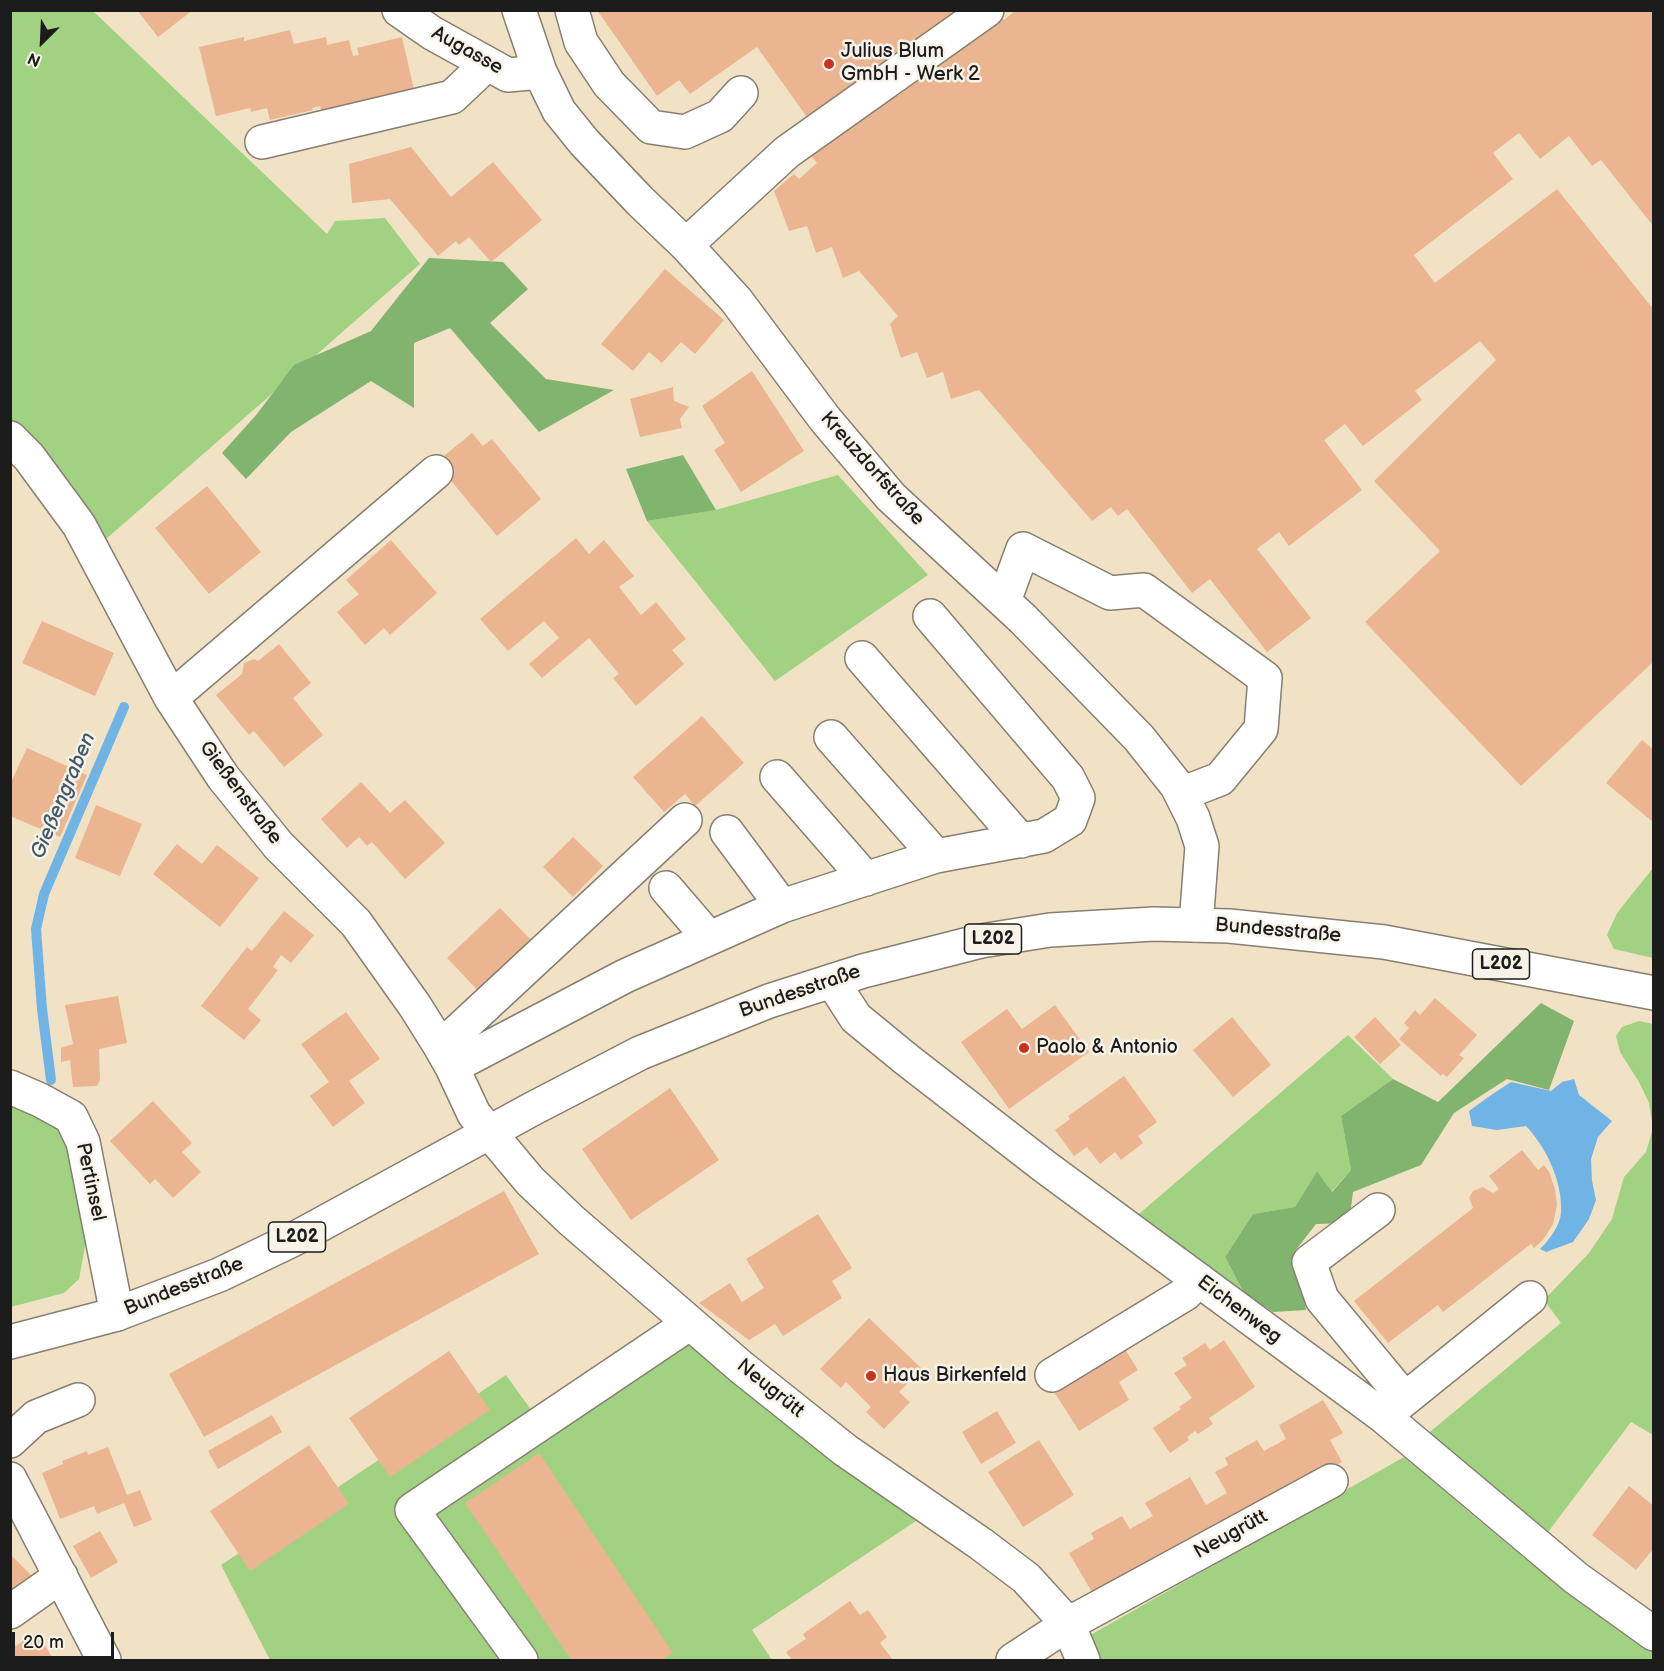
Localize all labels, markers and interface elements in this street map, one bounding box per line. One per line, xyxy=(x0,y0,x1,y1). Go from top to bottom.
north arrow xyxy=(12,12,72,72)
street label: Augasse xyxy=(427,22,507,80)
place label: Julius Blum GmbH - Werk 2 xyxy=(841,40,980,87)
text: N xyxy=(25,48,44,70)
marker: Julius Blum GmbH - Werk 2 xyxy=(822,57,836,71)
street label: Kreuzdorfstraße xyxy=(815,407,929,531)
water label: Gießengraben xyxy=(26,729,102,863)
street label: Gießenstraße xyxy=(193,737,287,849)
street label: Bundesstraße xyxy=(1214,914,1342,948)
road number: L202 xyxy=(964,924,1022,954)
road number: L202 xyxy=(1472,949,1530,979)
street label: Bundesstraße xyxy=(736,960,864,1024)
place label: Paolo & Antonio xyxy=(1036,1036,1178,1060)
marker: Paolo & Antonio xyxy=(1017,1041,1031,1055)
street label: Pertinsel xyxy=(70,1141,110,1223)
road number: L202 xyxy=(268,1222,326,1252)
street label: Bundesstraße xyxy=(121,1252,247,1322)
street label: Eichenweg xyxy=(1192,1271,1286,1349)
street label: Neugrütt xyxy=(731,1354,809,1424)
place label: Haus Birkenfeld xyxy=(883,1364,1027,1388)
marker: Haus Birkenfeld xyxy=(864,1369,878,1383)
street label: Neugrütt xyxy=(1190,1505,1272,1565)
scale bar xyxy=(15,1620,117,1658)
text: 20 m xyxy=(23,1632,64,1653)

